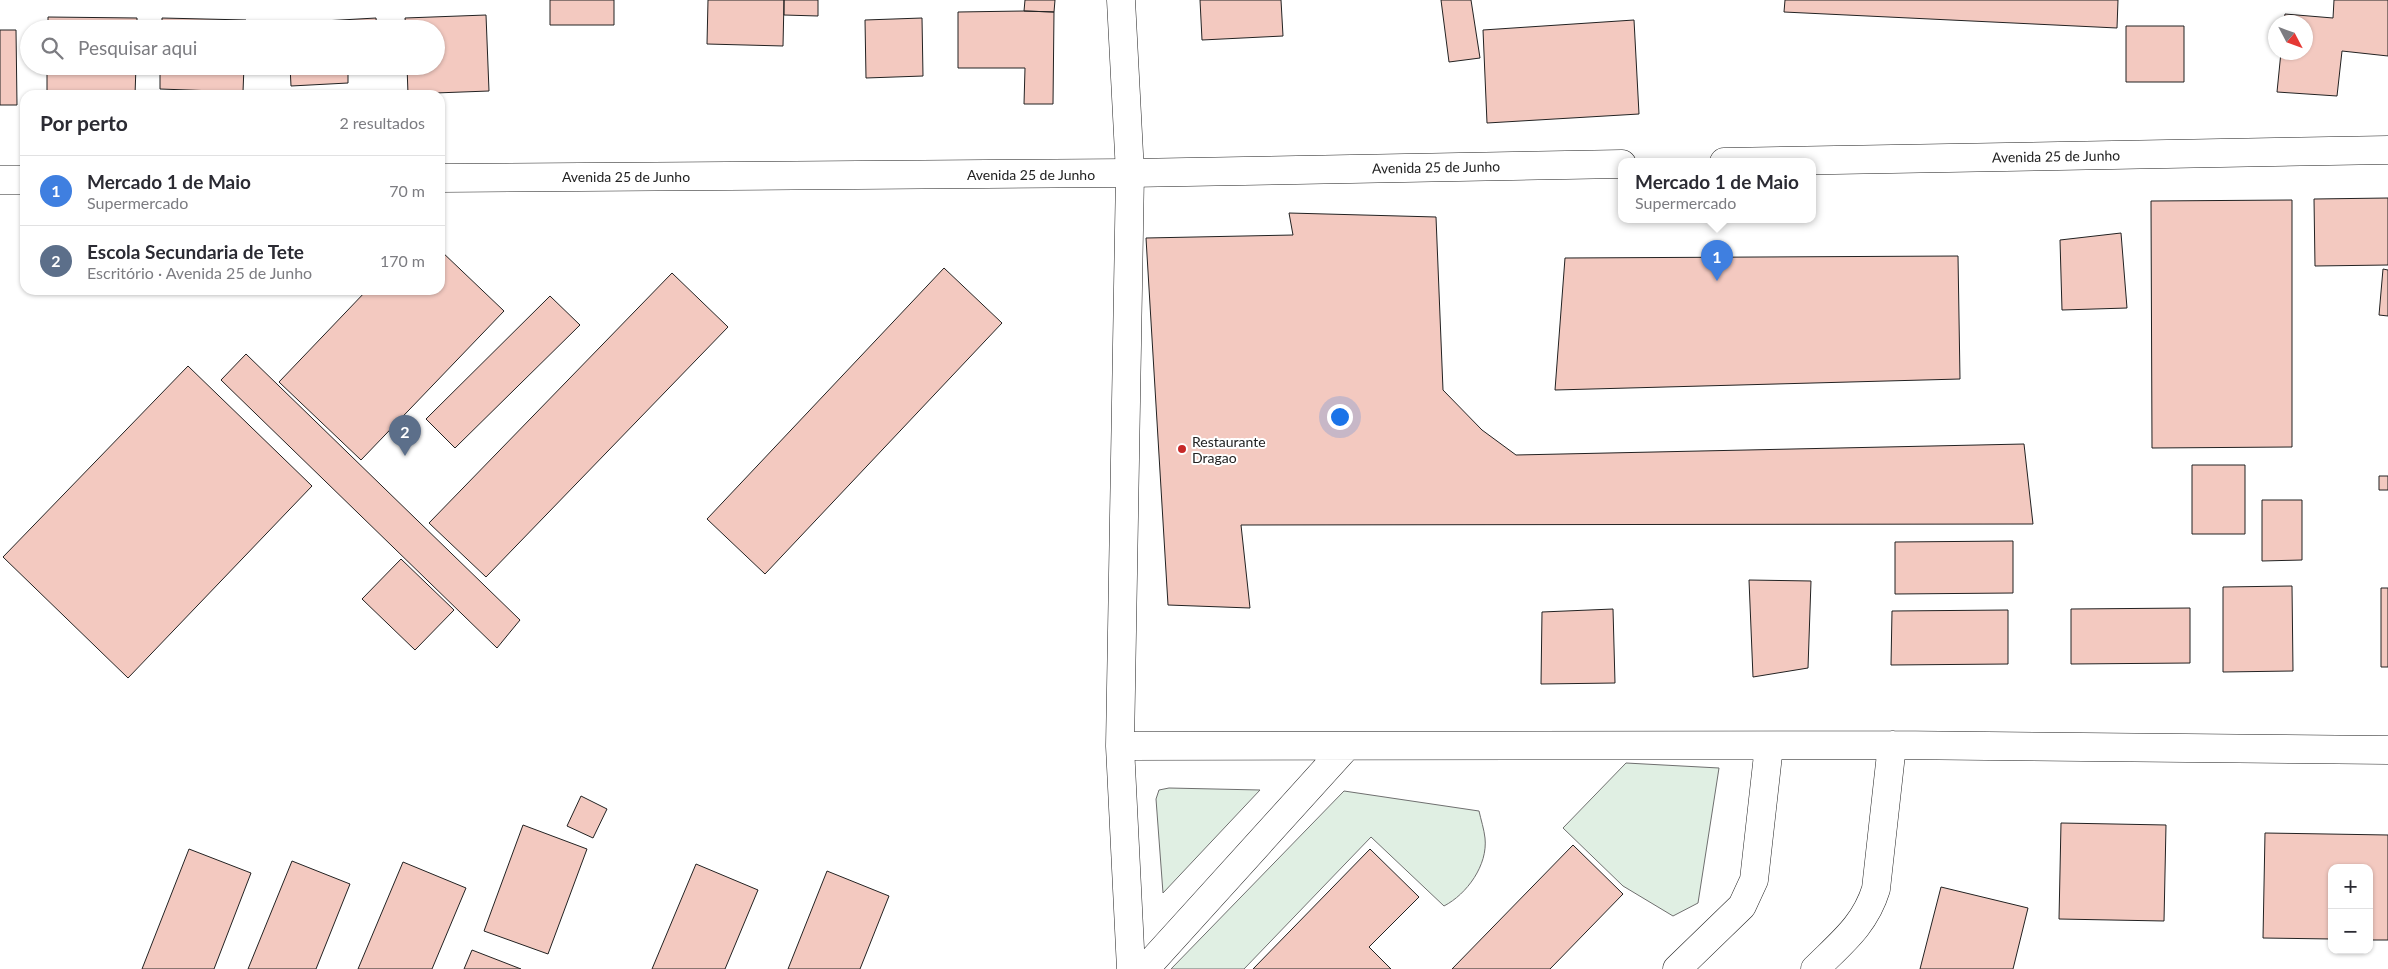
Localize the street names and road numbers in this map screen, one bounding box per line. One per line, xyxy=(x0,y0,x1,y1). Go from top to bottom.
street label: Avenida 25 de Junho xyxy=(1992,146,2120,166)
street label: Avenida 25 de Junho xyxy=(1372,157,1500,177)
street label: Avenida 25 de Junho xyxy=(967,166,1095,183)
street label: Avenida 25 de Junho xyxy=(562,168,690,185)

